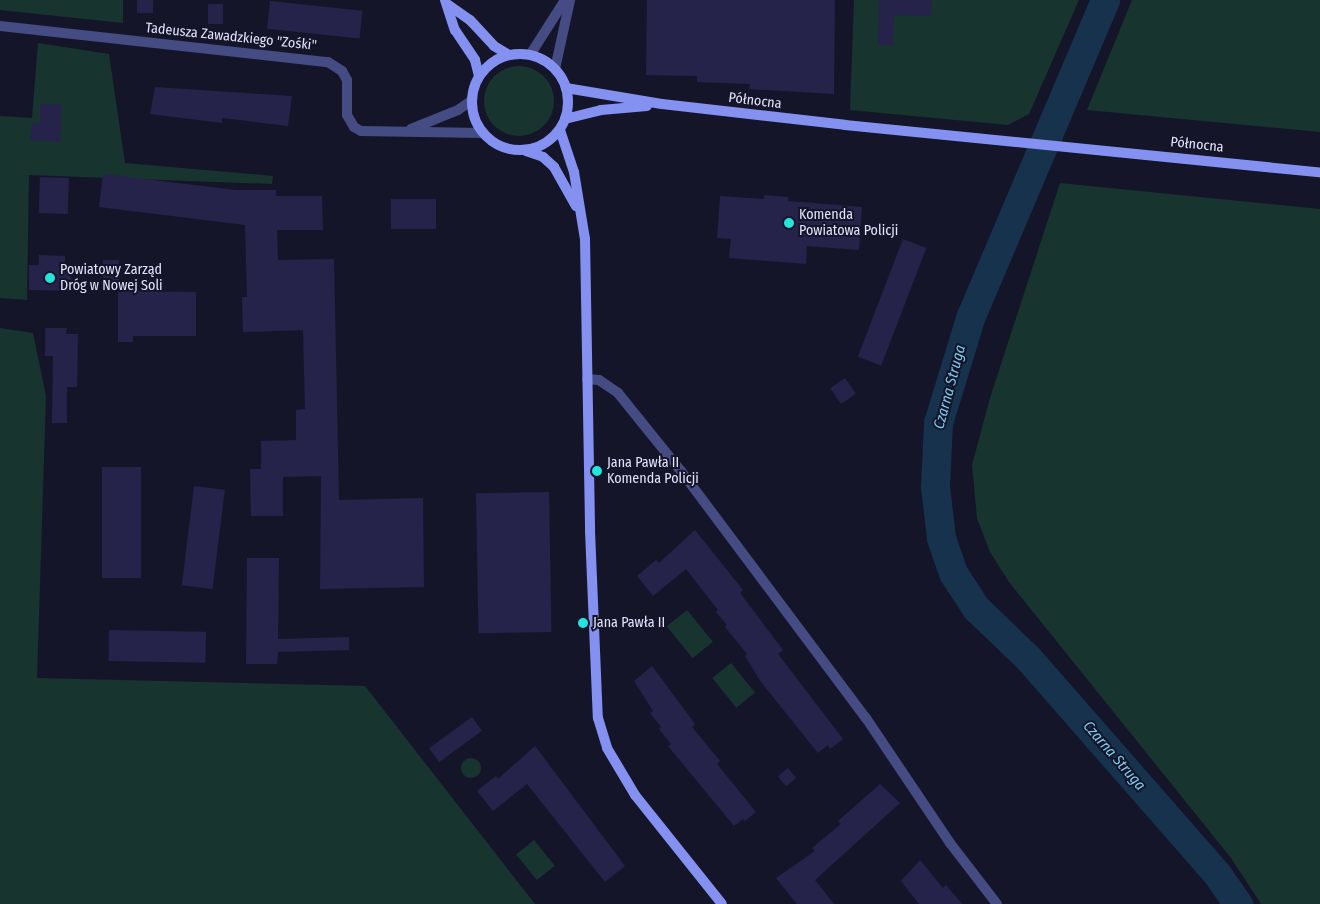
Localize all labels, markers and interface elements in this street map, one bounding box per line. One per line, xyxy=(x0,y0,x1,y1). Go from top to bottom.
street label: Tadeusza Zawadzkiego "Zośki" xyxy=(145,20,317,54)
street label: Północna xyxy=(728,89,782,113)
street label: Północna xyxy=(1170,134,1224,156)
place label: Komenda Powiatowa Policji xyxy=(799,207,898,240)
marker: Komenda Powiatowa Policji xyxy=(783,217,795,229)
place label: Powiatowy Zarząd Dróg w Nowej Soli xyxy=(60,262,163,294)
marker: Powiatowy Zarząd Dróg w Nowej Soli xyxy=(44,272,56,284)
water label: Czarna Struga xyxy=(930,343,970,431)
place label: Jana Pawła II Komenda Policji xyxy=(607,455,699,488)
marker: Jana Pawła II Komenda Policji xyxy=(591,465,603,477)
place label: Jana Pawła II xyxy=(593,615,665,631)
marker: Jana Pawła II xyxy=(577,617,589,629)
water label: Czarna Struga xyxy=(1079,718,1149,794)

